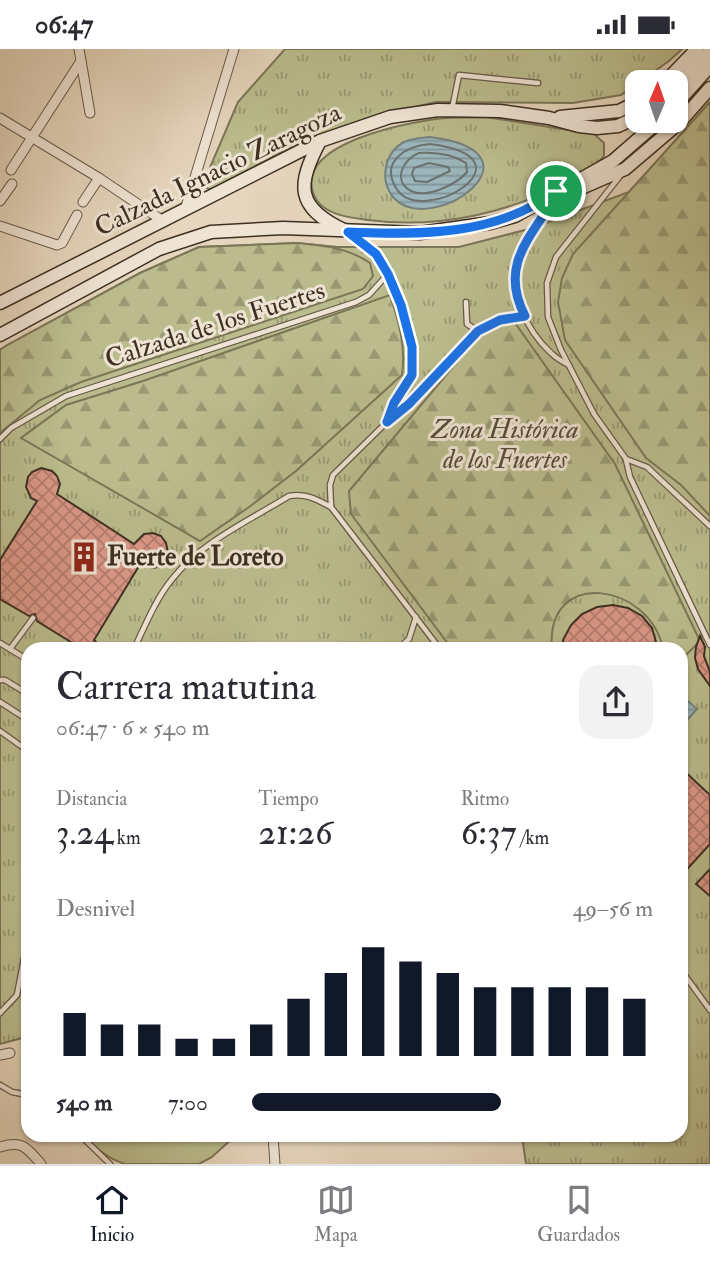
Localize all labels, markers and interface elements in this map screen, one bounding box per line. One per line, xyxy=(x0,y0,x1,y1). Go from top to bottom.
text: 06:47 xyxy=(35,9,93,41)
north arrow xyxy=(625,70,688,133)
map controls xyxy=(625,70,688,133)
street label: Calzada Ignacio Zaragoza xyxy=(90,96,347,244)
pin xyxy=(526,161,586,221)
icon: arrive xyxy=(537,172,575,210)
street label: Calzada de los Fuertes xyxy=(101,274,329,376)
park label: Zona Histórica de los Fuertes xyxy=(430,414,579,476)
building icon: Fuerte de Loreto xyxy=(67,540,101,574)
place label: Fuerte de Loreto xyxy=(107,541,284,573)
text: Carrera matutina xyxy=(56,663,316,711)
button: share xyxy=(579,665,653,739)
text: 06:47 · 6 × 540 m xyxy=(56,713,210,742)
text: Distancia xyxy=(56,787,127,811)
text: Tiempo xyxy=(258,787,319,811)
text: Ritmo xyxy=(461,787,509,811)
text: 3.24 xyxy=(56,811,113,855)
text: 21:26 xyxy=(258,811,333,855)
text: 6:37 xyxy=(461,811,516,855)
text: km xyxy=(113,826,141,850)
text: /km xyxy=(516,826,549,850)
text: Desnivel xyxy=(56,894,135,923)
text: 49–56 m xyxy=(573,894,653,923)
text: 540 m xyxy=(56,1088,112,1117)
text: 7:00 xyxy=(168,1088,208,1117)
tab: Inicio xyxy=(90,1181,134,1247)
tab: Mapa xyxy=(314,1181,357,1247)
tab: Guardados xyxy=(537,1181,620,1247)

